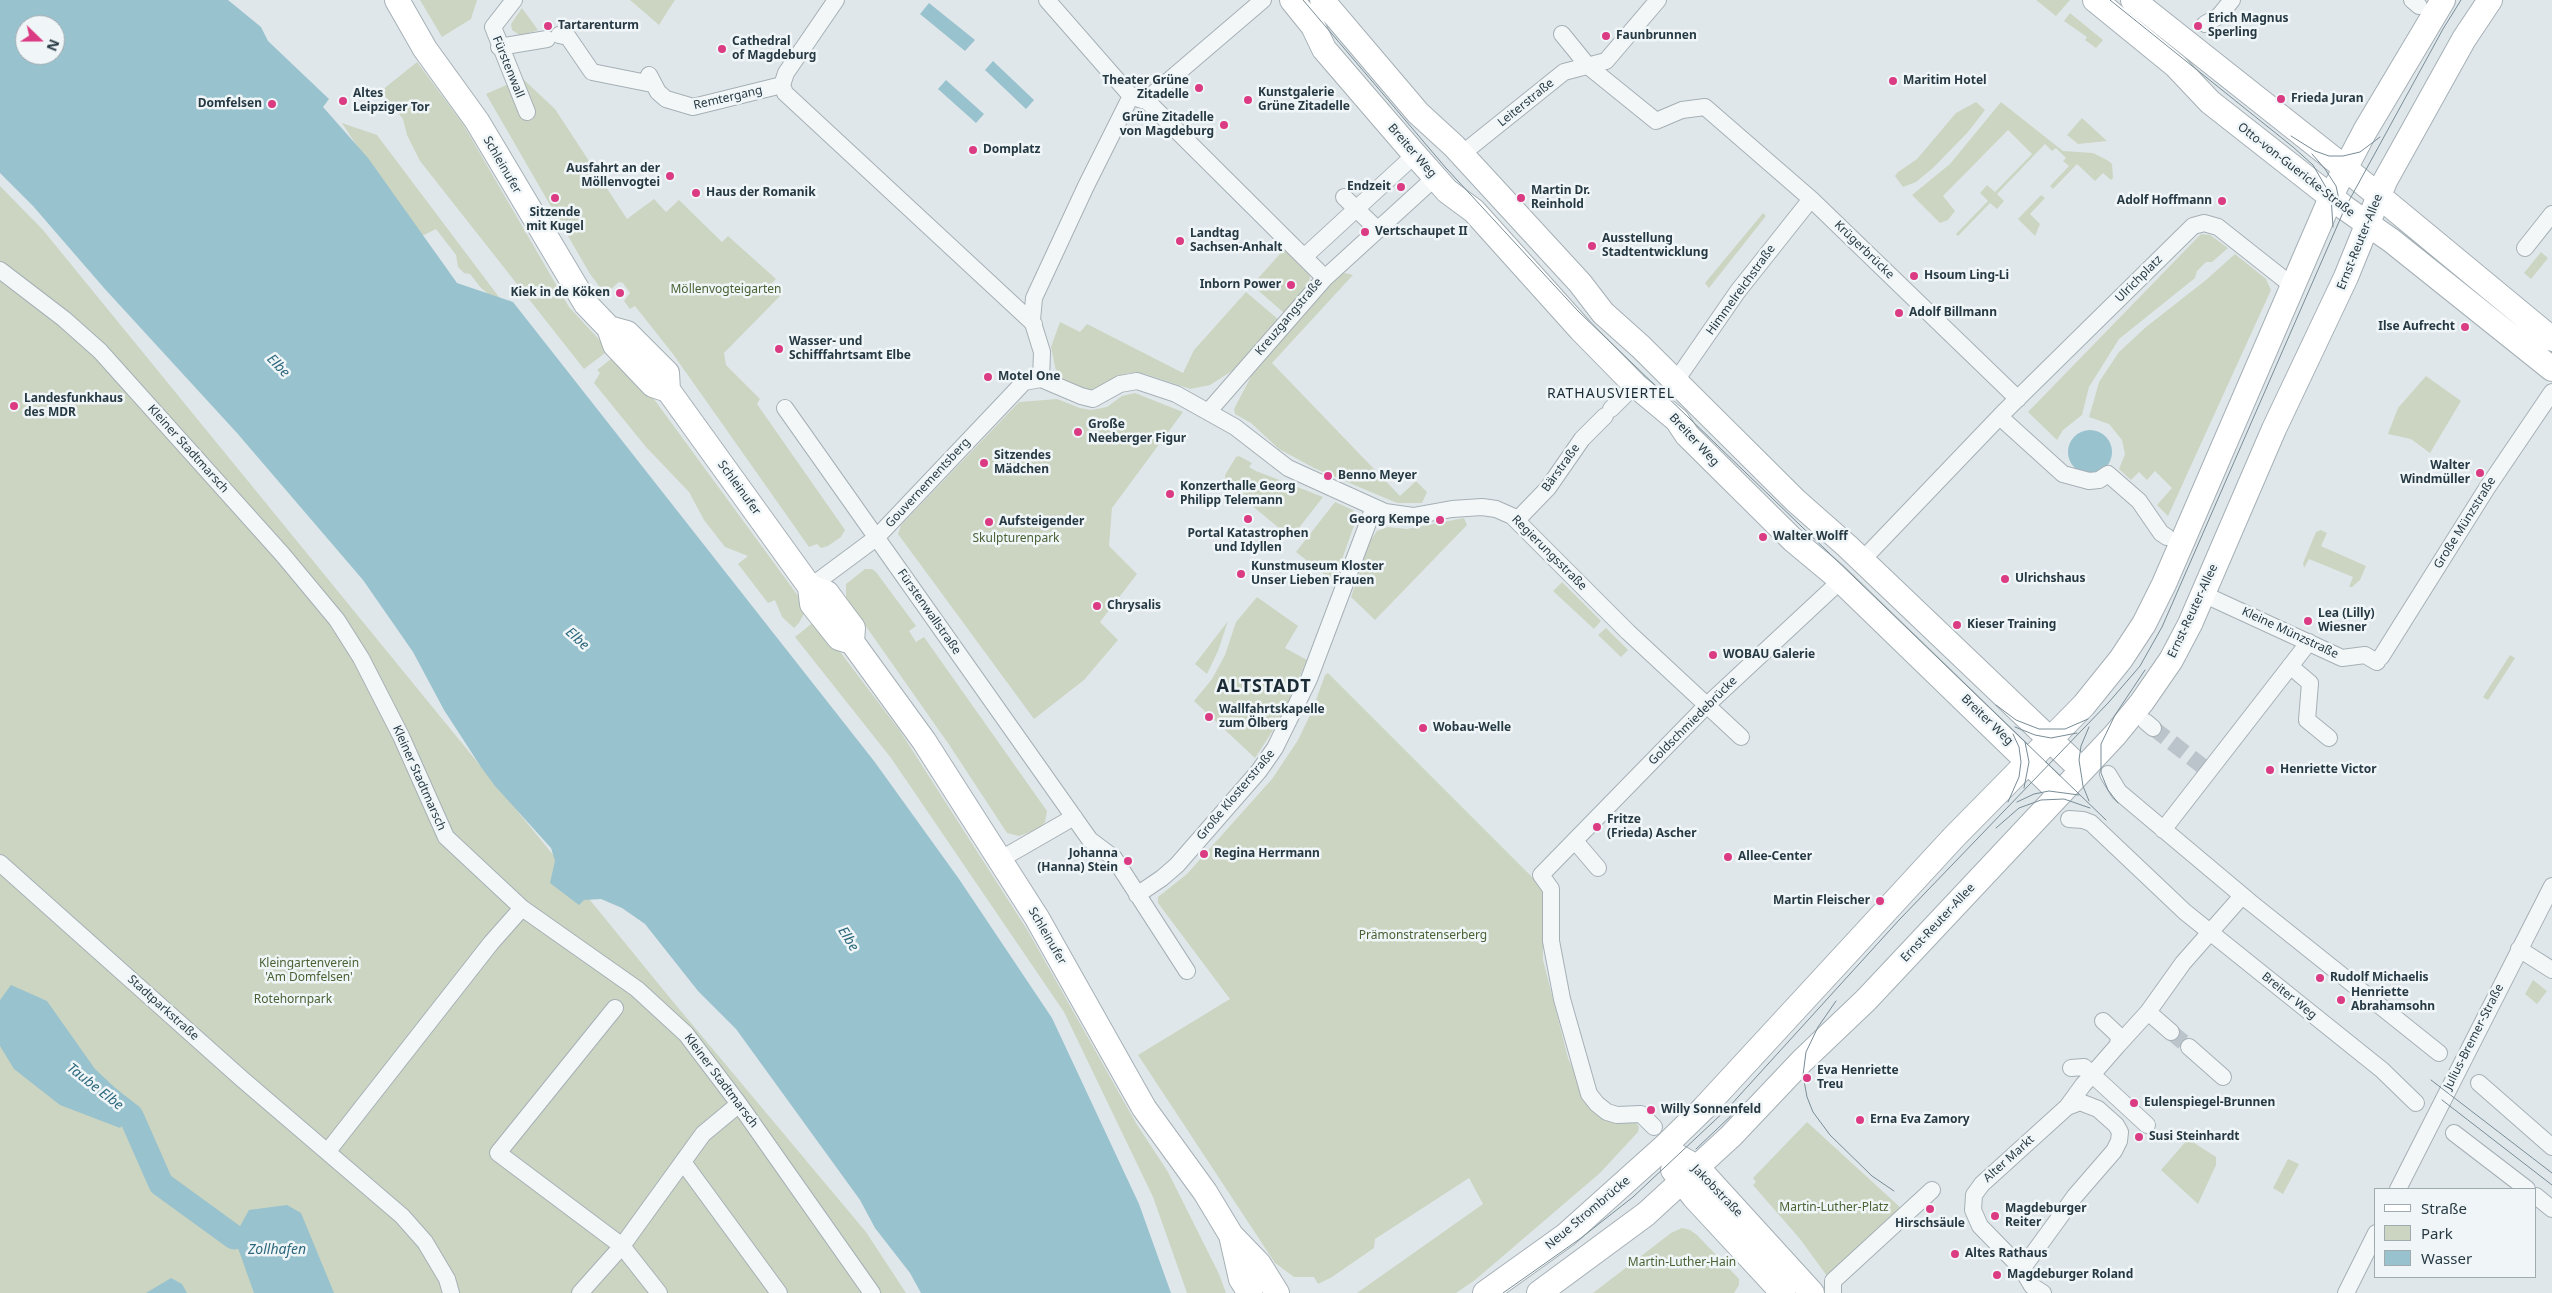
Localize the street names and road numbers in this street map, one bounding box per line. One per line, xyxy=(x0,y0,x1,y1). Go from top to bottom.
street label: Fürstenwall xyxy=(489,34,527,100)
street label: Leiterstraße xyxy=(1495,76,1557,130)
street label: Remtergang xyxy=(692,83,764,113)
street label: Otto-von-Guericke-Straße xyxy=(2235,120,2357,220)
street label: Breiter Weg xyxy=(1385,121,1439,181)
street label: Schleinufer xyxy=(480,134,524,196)
street label: Ernst-Reuter-Allee xyxy=(2334,192,2386,292)
street label: Krügerbrücke xyxy=(1831,218,1897,282)
street label: Himmelreichstraße xyxy=(1703,242,1779,338)
street label: Ulrichplatz xyxy=(2113,253,2165,305)
street label: Kreuzgangstraße xyxy=(1252,275,1326,359)
street label: Kleiner Stadtmarsch xyxy=(145,402,231,496)
street label: Breiter Weg xyxy=(1666,411,1722,469)
street label: Gouvernementsberg xyxy=(883,435,973,531)
street label: Bärstraße xyxy=(1539,441,1583,495)
street label: Schleinufer xyxy=(715,458,763,518)
street label: Große Münzstraße xyxy=(2431,474,2499,572)
street label: Regierungsstraße xyxy=(1508,512,1590,594)
street label: Ernst-Reuter-Allee xyxy=(2165,562,2221,660)
street label: Fürstenwallstraße xyxy=(894,566,964,658)
street label: Kleine Münzstraße xyxy=(2239,604,2341,662)
street label: Goldschmiedebrücke xyxy=(1646,674,1740,768)
street label: Breiter Weg xyxy=(1958,692,2016,748)
street label: Kleiner Stadtmarsch xyxy=(389,723,449,833)
street label: Große Klosterstraße xyxy=(1194,747,1278,843)
street label: Ernst-Reuter-Allee xyxy=(1898,881,1978,965)
street label: Schleinufer xyxy=(1025,905,1069,967)
street label: Breiter Weg xyxy=(2259,969,2319,1023)
street label: Stadtparkstraße xyxy=(124,972,202,1044)
street label: Julius-Bremer-Straße xyxy=(2441,982,2507,1092)
street label: Kleiner Stadtmarsch xyxy=(681,1031,761,1131)
street label: Alter Markt xyxy=(1981,1132,2037,1186)
street label: Jakobstraße xyxy=(1689,1162,1745,1220)
street label: Neue Strombrücke xyxy=(1543,1173,1633,1253)

